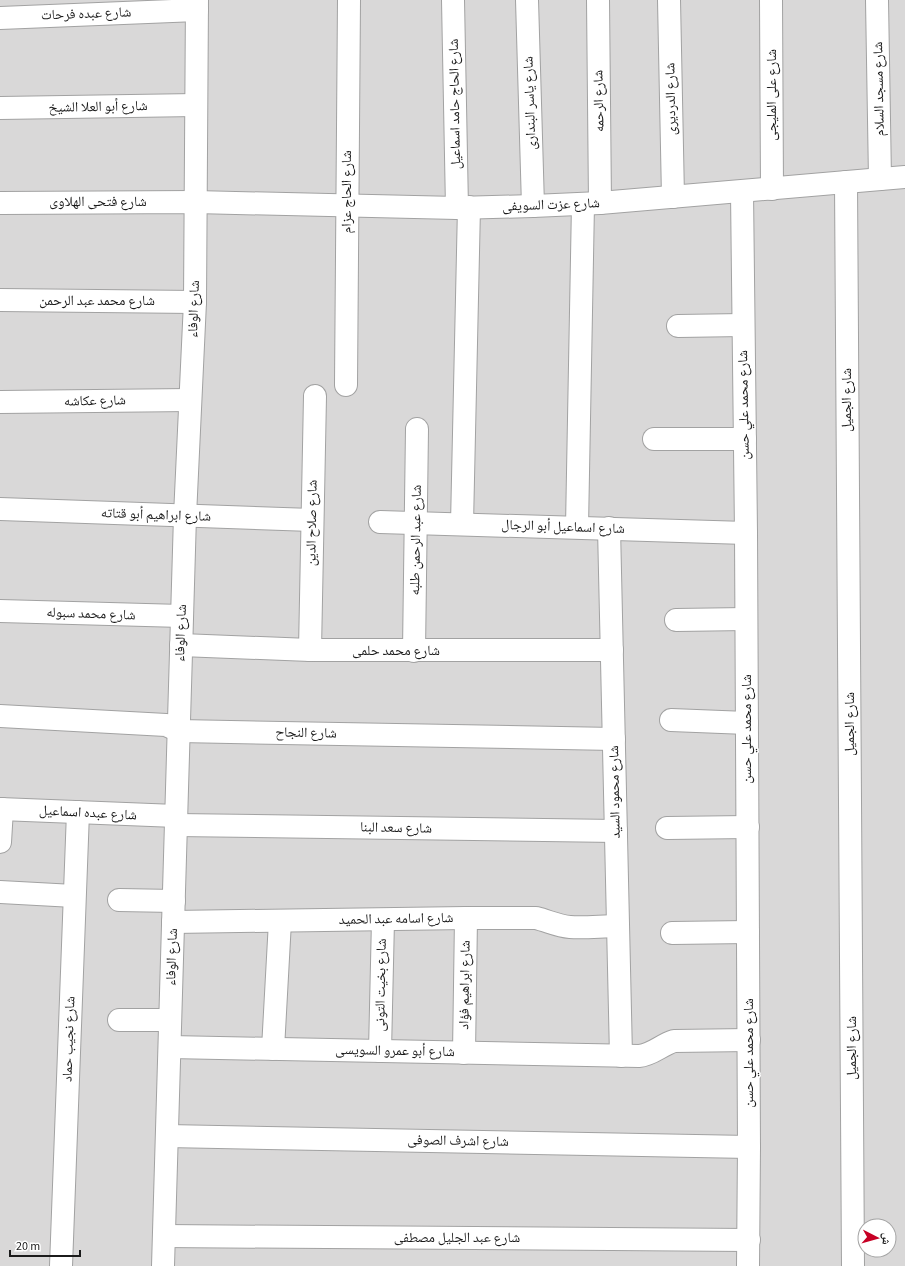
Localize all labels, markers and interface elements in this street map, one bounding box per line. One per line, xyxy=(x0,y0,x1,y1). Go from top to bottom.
street label: شارع عبده فرحات xyxy=(40,2,132,26)
street label: شارع الحاج حامد اسماعيل xyxy=(444,38,466,170)
street label: شارع مسجد السلام xyxy=(868,41,890,137)
street label: شارع على المليجى xyxy=(762,49,782,141)
street label: شارع ياسر البندارى xyxy=(518,56,542,150)
street label: شارع الدرديرى xyxy=(660,62,682,136)
street label: شارع الرحمه xyxy=(588,70,610,132)
street label: شارع أبو العلا الشيخ xyxy=(48,96,148,118)
street label: شارع الحاج عزام xyxy=(337,150,357,234)
street label: شارع فتحى الهلاوى xyxy=(49,192,147,212)
street label: شارع عزت السويفى xyxy=(502,193,600,217)
street label: شارع الوفاء xyxy=(183,280,205,338)
street label: شارع محمد عبد الرحمن xyxy=(39,291,155,311)
street label: شارع محمد علي حسن xyxy=(733,350,756,460)
street label: شارع الجميل xyxy=(837,368,857,432)
street label: شارع عكاشه xyxy=(64,390,126,412)
street label: شارع صلاح الدين xyxy=(301,480,323,566)
street label: شارع عبد الرحمن طلبه xyxy=(405,484,427,596)
street label: شارع ابراهيم أبو قتاته xyxy=(101,503,211,527)
street label: شارع اسماعيل أبو الرجال xyxy=(501,515,625,539)
street label: شارع محمد سبوله xyxy=(46,602,136,626)
street label: شارع الوفاء xyxy=(170,604,192,662)
street label: شارع محمد حلمى xyxy=(352,641,440,661)
street label: شارع محمد علي حسن xyxy=(737,674,758,784)
street label: شارع الجميل xyxy=(840,692,860,756)
street label: شارع النجاح xyxy=(275,722,337,744)
street label: شارع محمود السيد xyxy=(604,745,626,839)
street label: شارع عبده اسماعيل xyxy=(39,800,137,826)
street label: شارع سعد البنا xyxy=(360,817,432,839)
street label: شارع اسامه عبد الحميد xyxy=(338,908,454,930)
street label: شارع الوفاء xyxy=(161,928,183,986)
street label: شارع بخيت التونى xyxy=(370,938,392,1032)
street label: شارع ابراهيم فؤاد xyxy=(454,940,476,1030)
street label: شارع نجيب حماد xyxy=(58,996,80,1082)
street label: شارع محمد علي حسن xyxy=(739,998,760,1108)
street label: شارع الجميل xyxy=(842,1016,862,1080)
street label: شارع أبو عمرو السويسى xyxy=(335,1040,455,1062)
street label: شارع اشرف الصوفى xyxy=(407,1130,509,1152)
north arrow xyxy=(857,1218,897,1258)
street label: شارع عبد الجليل مصطفى xyxy=(394,1228,520,1248)
scale bar xyxy=(10,1232,80,1258)
text: ش xyxy=(878,1232,895,1246)
text: 20 m xyxy=(16,1238,40,1255)

